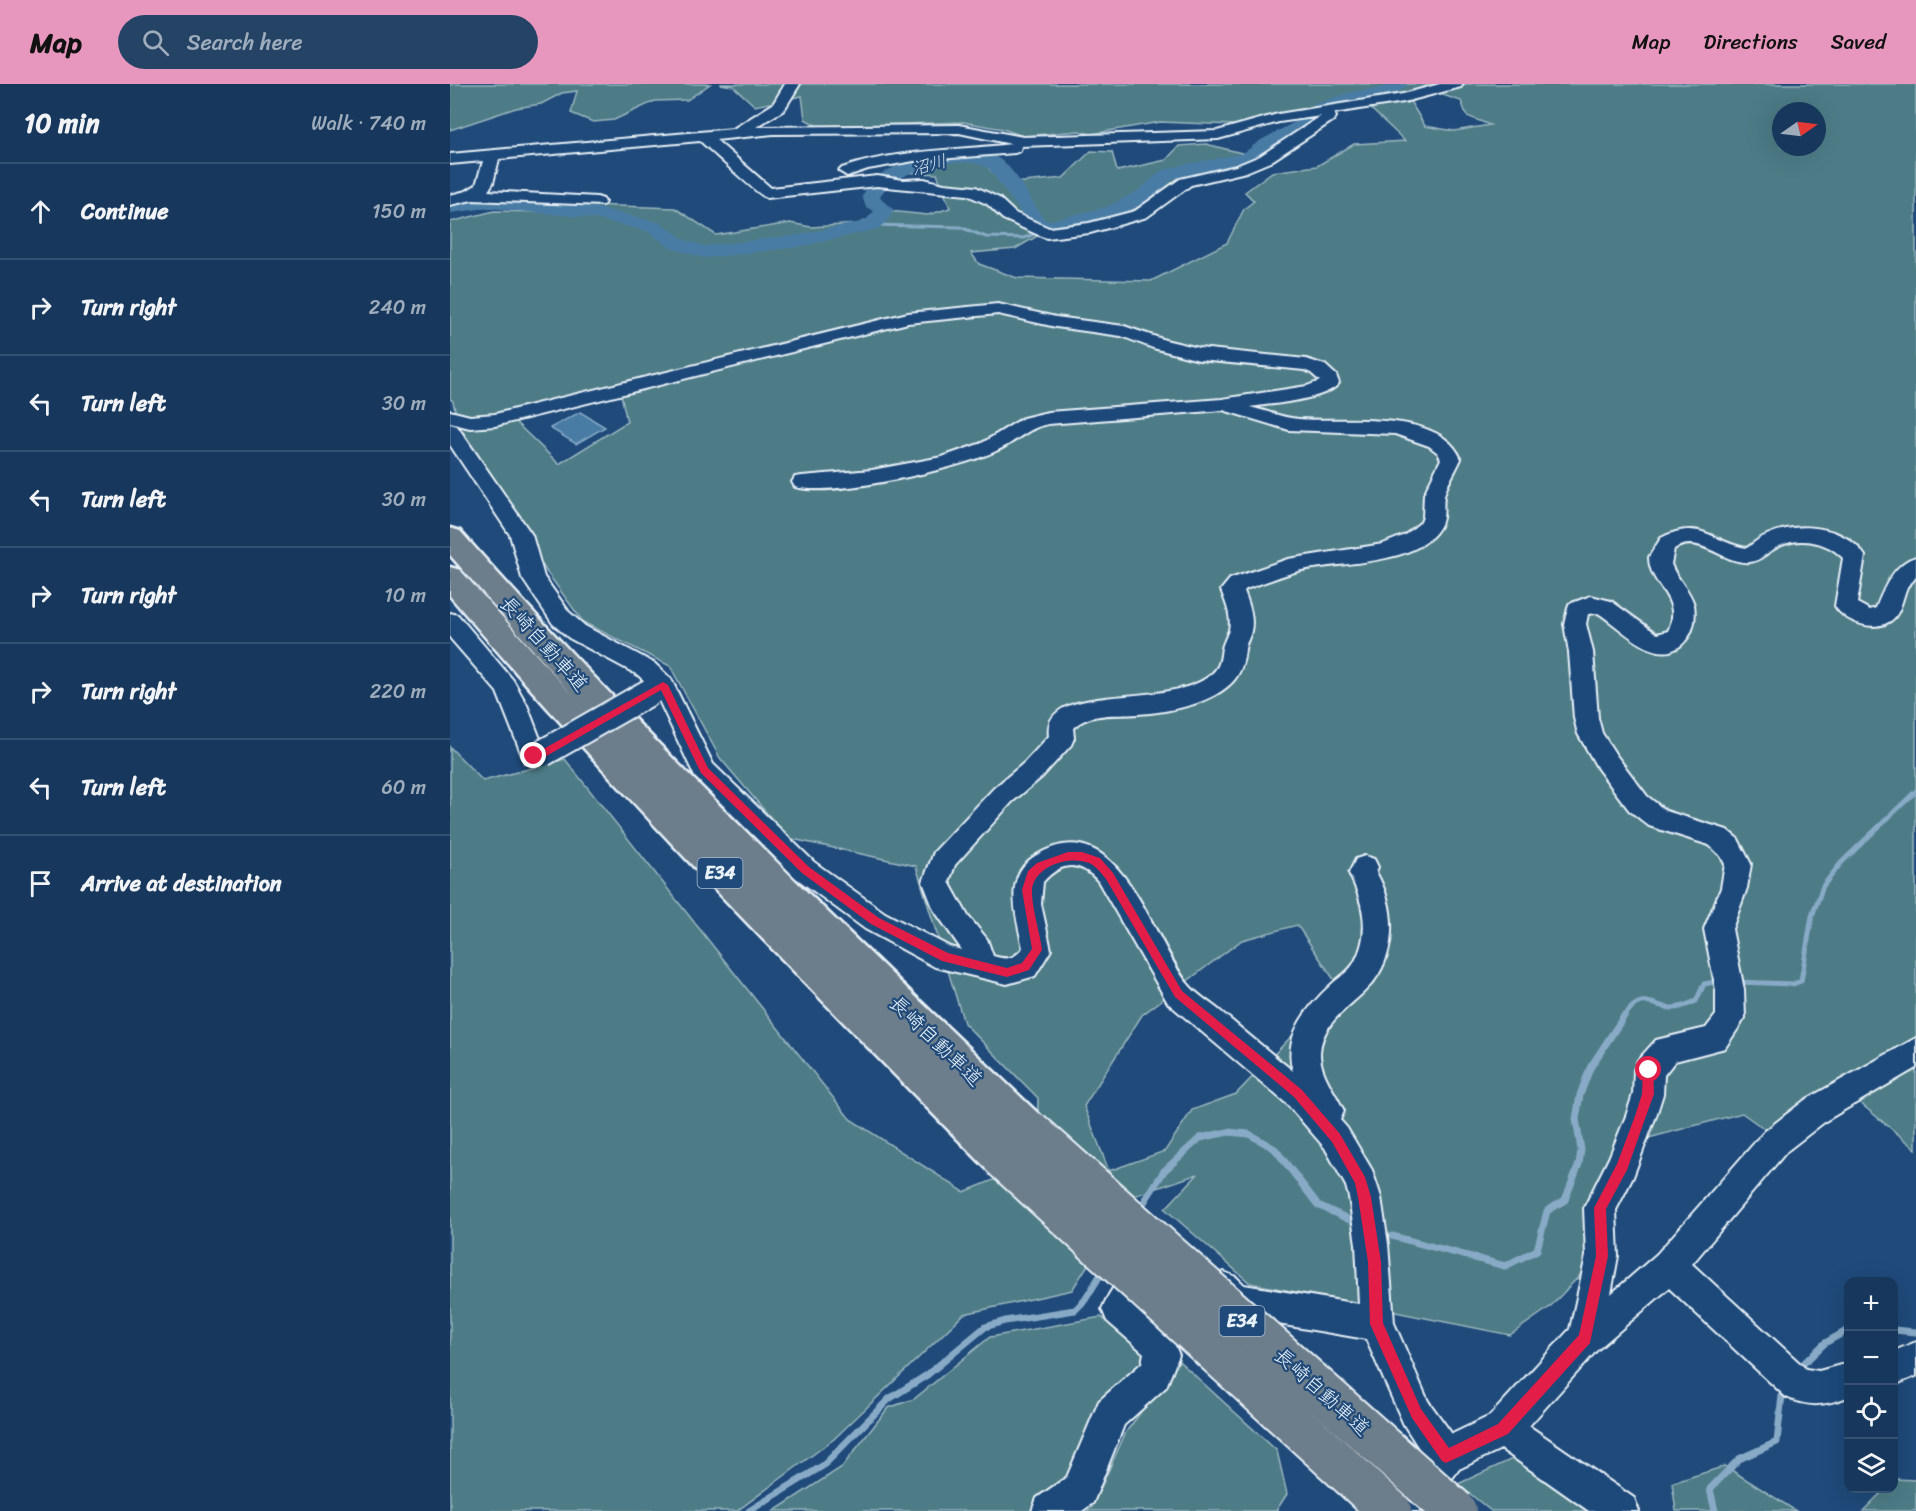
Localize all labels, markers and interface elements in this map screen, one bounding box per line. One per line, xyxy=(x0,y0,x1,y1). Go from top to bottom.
search box xyxy=(118,15,538,69)
text: Map xyxy=(30,18,82,67)
text: Search here xyxy=(187,23,303,62)
text: Map xyxy=(1632,23,1670,61)
text: Directions xyxy=(1703,23,1798,61)
text: Saved xyxy=(1831,23,1886,61)
icon: search xyxy=(139,26,172,59)
text: 10 min xyxy=(24,100,100,146)
north arrow xyxy=(1772,102,1826,156)
text: Walk · 740 m xyxy=(311,106,426,141)
water label: 沼川 xyxy=(907,145,951,185)
text: Continue xyxy=(81,192,169,231)
text: 150 m xyxy=(372,194,426,229)
icon: ahead xyxy=(24,195,57,228)
text: Turn right xyxy=(81,288,176,327)
text: 240 m xyxy=(369,290,426,325)
icon: right xyxy=(24,291,57,324)
text: Turn left xyxy=(81,384,166,423)
text: 30 m xyxy=(382,386,426,421)
icon: left xyxy=(24,387,57,420)
text: Turn left xyxy=(81,480,166,519)
text: 30 m xyxy=(382,482,426,517)
icon: left xyxy=(24,483,57,516)
text: Turn right xyxy=(81,576,176,615)
text: 10 m xyxy=(384,578,426,613)
icon: right xyxy=(24,579,57,612)
street label: 長崎自動車道 xyxy=(491,588,597,700)
text: Turn right xyxy=(81,672,176,711)
text: 220 m xyxy=(370,674,426,709)
icon: right xyxy=(24,675,57,708)
route end xyxy=(520,742,546,768)
text: Turn left xyxy=(81,768,166,807)
text: 60 m xyxy=(381,770,426,805)
icon: left xyxy=(24,771,57,804)
road number: E34 xyxy=(698,858,742,888)
text: Arrive at destination xyxy=(81,864,282,903)
icon: arrive xyxy=(24,867,57,900)
street label: 長崎自動車道 xyxy=(881,987,991,1095)
route start xyxy=(1635,1056,1661,1082)
map controls xyxy=(1844,1277,1898,1493)
button: + xyxy=(1844,1277,1898,1331)
road number: E34 xyxy=(1220,1306,1264,1336)
button: − xyxy=(1844,1331,1898,1385)
street label: 長崎自動車道 xyxy=(1266,1339,1378,1445)
button: locate xyxy=(1844,1385,1898,1439)
button: layers xyxy=(1844,1439,1898,1493)

